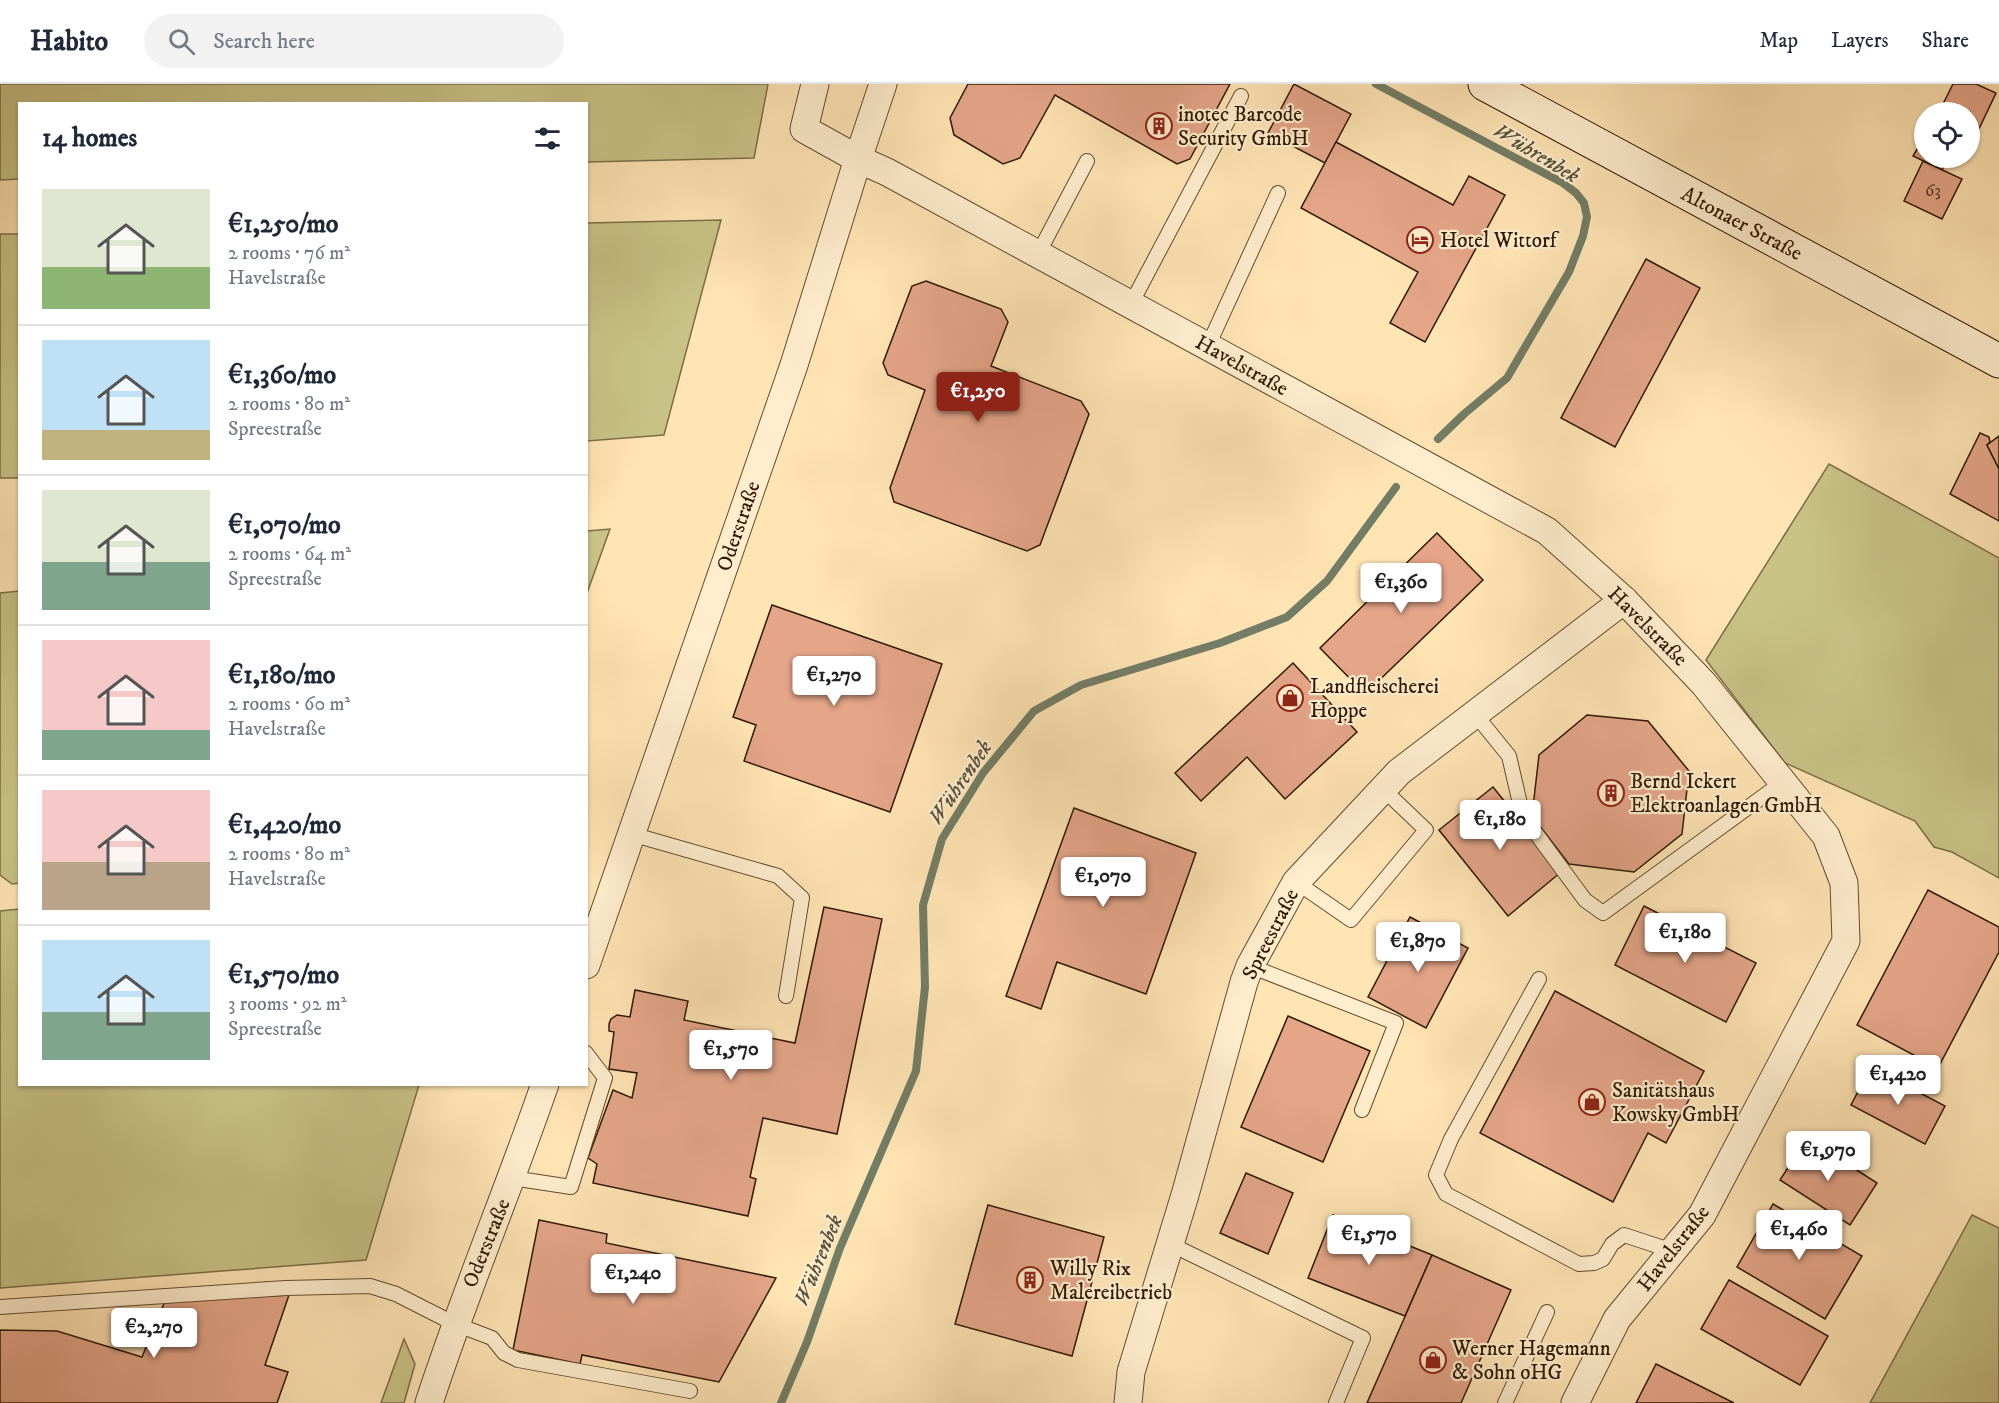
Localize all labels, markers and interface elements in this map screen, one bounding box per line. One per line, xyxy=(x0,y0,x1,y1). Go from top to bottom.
search box xyxy=(144,14,564,68)
text: Habito xyxy=(30,24,108,59)
icon: search xyxy=(165,25,198,58)
text: Search here xyxy=(213,28,315,55)
text: Map xyxy=(1759,28,1798,54)
text: Layers xyxy=(1831,28,1889,54)
text: Share xyxy=(1922,28,1969,54)
place label: inotec Barcode Security GmbH xyxy=(1178,102,1309,152)
map controls xyxy=(1914,102,1980,168)
button: locate xyxy=(1914,102,1980,168)
building icon: inotec Barcode Security GmbH xyxy=(1144,111,1174,141)
water label: Wührenbek xyxy=(1488,117,1585,190)
text: 14 homes xyxy=(42,122,137,155)
icon: filters xyxy=(531,122,564,155)
house number: 63 xyxy=(1925,180,1941,202)
street label: Altonaer Straße xyxy=(1677,181,1807,267)
text: €1,250/mo xyxy=(228,208,339,241)
icon: home xyxy=(90,213,162,285)
hotel icon: Hotel Wittorf xyxy=(1405,225,1435,255)
place label: Hotel Wittorf xyxy=(1440,228,1560,254)
text: 2 rooms · 76 m² xyxy=(228,241,350,266)
text: Havelstraße xyxy=(228,266,326,291)
street label: Havelstraße xyxy=(1190,330,1293,402)
text: €1,360/mo xyxy=(228,359,336,392)
icon: home xyxy=(90,364,162,436)
pin: €1,250 xyxy=(929,372,1027,423)
text: €1,250 xyxy=(951,379,1005,404)
text: 2 rooms · 80 m² xyxy=(228,392,350,417)
text: Spreestraße xyxy=(228,417,322,442)
street label: Oderstraße xyxy=(711,477,767,575)
text: €1,070/mo xyxy=(228,509,341,542)
icon: home xyxy=(90,514,162,586)
text: 2 rooms · 64 m² xyxy=(228,542,351,567)
pin: €1,360 xyxy=(1352,563,1450,614)
text: Spreestraße xyxy=(228,567,322,592)
text: €1,360 xyxy=(1374,570,1428,595)
street label: Havelstraße xyxy=(1602,581,1693,672)
pin: €1,270 xyxy=(785,656,883,707)
text: €1,180/mo xyxy=(228,659,336,692)
text: €1,270 xyxy=(806,663,862,688)
icon: home xyxy=(90,664,162,736)
place label: Landfleischerei Hoppe xyxy=(1310,674,1439,724)
shop icon: Landfleischerei Hoppe xyxy=(1275,683,1305,713)
text: 2 rooms · 60 m² xyxy=(228,692,350,717)
text: Havelstraße xyxy=(228,717,326,742)
water label: Wührenbek xyxy=(922,735,999,830)
place label: Bernd Ickert Elektroanlagen GmbH xyxy=(1630,769,1822,819)
building icon: Bernd Ickert Elektroanlagen GmbH xyxy=(1596,778,1626,808)
pin: €1,180 xyxy=(1451,800,1549,851)
text: €1,180 xyxy=(1474,807,1526,832)
text: €1,420/mo xyxy=(228,809,341,842)
icon: home xyxy=(90,814,162,886)
text: 2 rooms · 80 m² xyxy=(228,842,350,867)
pin: €1,070 xyxy=(1054,857,1152,908)
text: €1,070 xyxy=(1075,864,1131,889)
text: Havelstraße xyxy=(228,867,326,892)
street label: Spreestraße xyxy=(1237,884,1305,984)
pin: €1,180 xyxy=(1636,913,1734,964)
text: €1,180 xyxy=(1659,920,1711,945)
pin: €1,870 xyxy=(1369,922,1467,973)
text: €1,870 xyxy=(1390,929,1446,954)
text: €1,570/mo xyxy=(228,959,339,992)
icon: home xyxy=(90,964,162,1036)
text: 3 rooms · 92 m² xyxy=(228,992,347,1017)
text: Spreestraße xyxy=(228,1017,322,1042)
pin: €1,570 xyxy=(682,1030,780,1081)
text: €1,570 xyxy=(703,1037,759,1062)
pin: €1,420 xyxy=(1849,1055,1947,1106)
text: €1,420 xyxy=(1870,1062,1926,1087)
place label: Sanitätshaus Kowsky GmbH xyxy=(1612,1078,1740,1128)
shop icon: Sanitätshaus Kowsky GmbH xyxy=(1577,1087,1607,1117)
pin: €1,970 xyxy=(1779,1131,1877,1182)
text: €1,970 xyxy=(1800,1138,1856,1163)
street label: Oderstraße xyxy=(457,1195,517,1292)
street label: Havelstraße xyxy=(1632,1200,1716,1297)
water label: Wührenbek xyxy=(788,1210,849,1310)
pin: €1,460 xyxy=(1750,1210,1848,1261)
pin: €1,570 xyxy=(1320,1215,1418,1266)
text: €1,460 xyxy=(1770,1217,1828,1242)
text: €1,570 xyxy=(1341,1222,1397,1247)
pin: €1,240 xyxy=(584,1254,682,1305)
place label: Willy Rix Malereibetrieb xyxy=(1049,1256,1172,1306)
text: €1,240 xyxy=(605,1261,661,1286)
building icon: Willy Rix Malereibetrieb xyxy=(1015,1265,1045,1295)
pin: €2,270 xyxy=(105,1308,203,1359)
text: €2,270 xyxy=(125,1315,183,1340)
place label: Werner Hagemann & Sohn oHG xyxy=(1451,1336,1611,1386)
shop icon: Werner Hagemann & Sohn oHG xyxy=(1418,1345,1448,1375)

